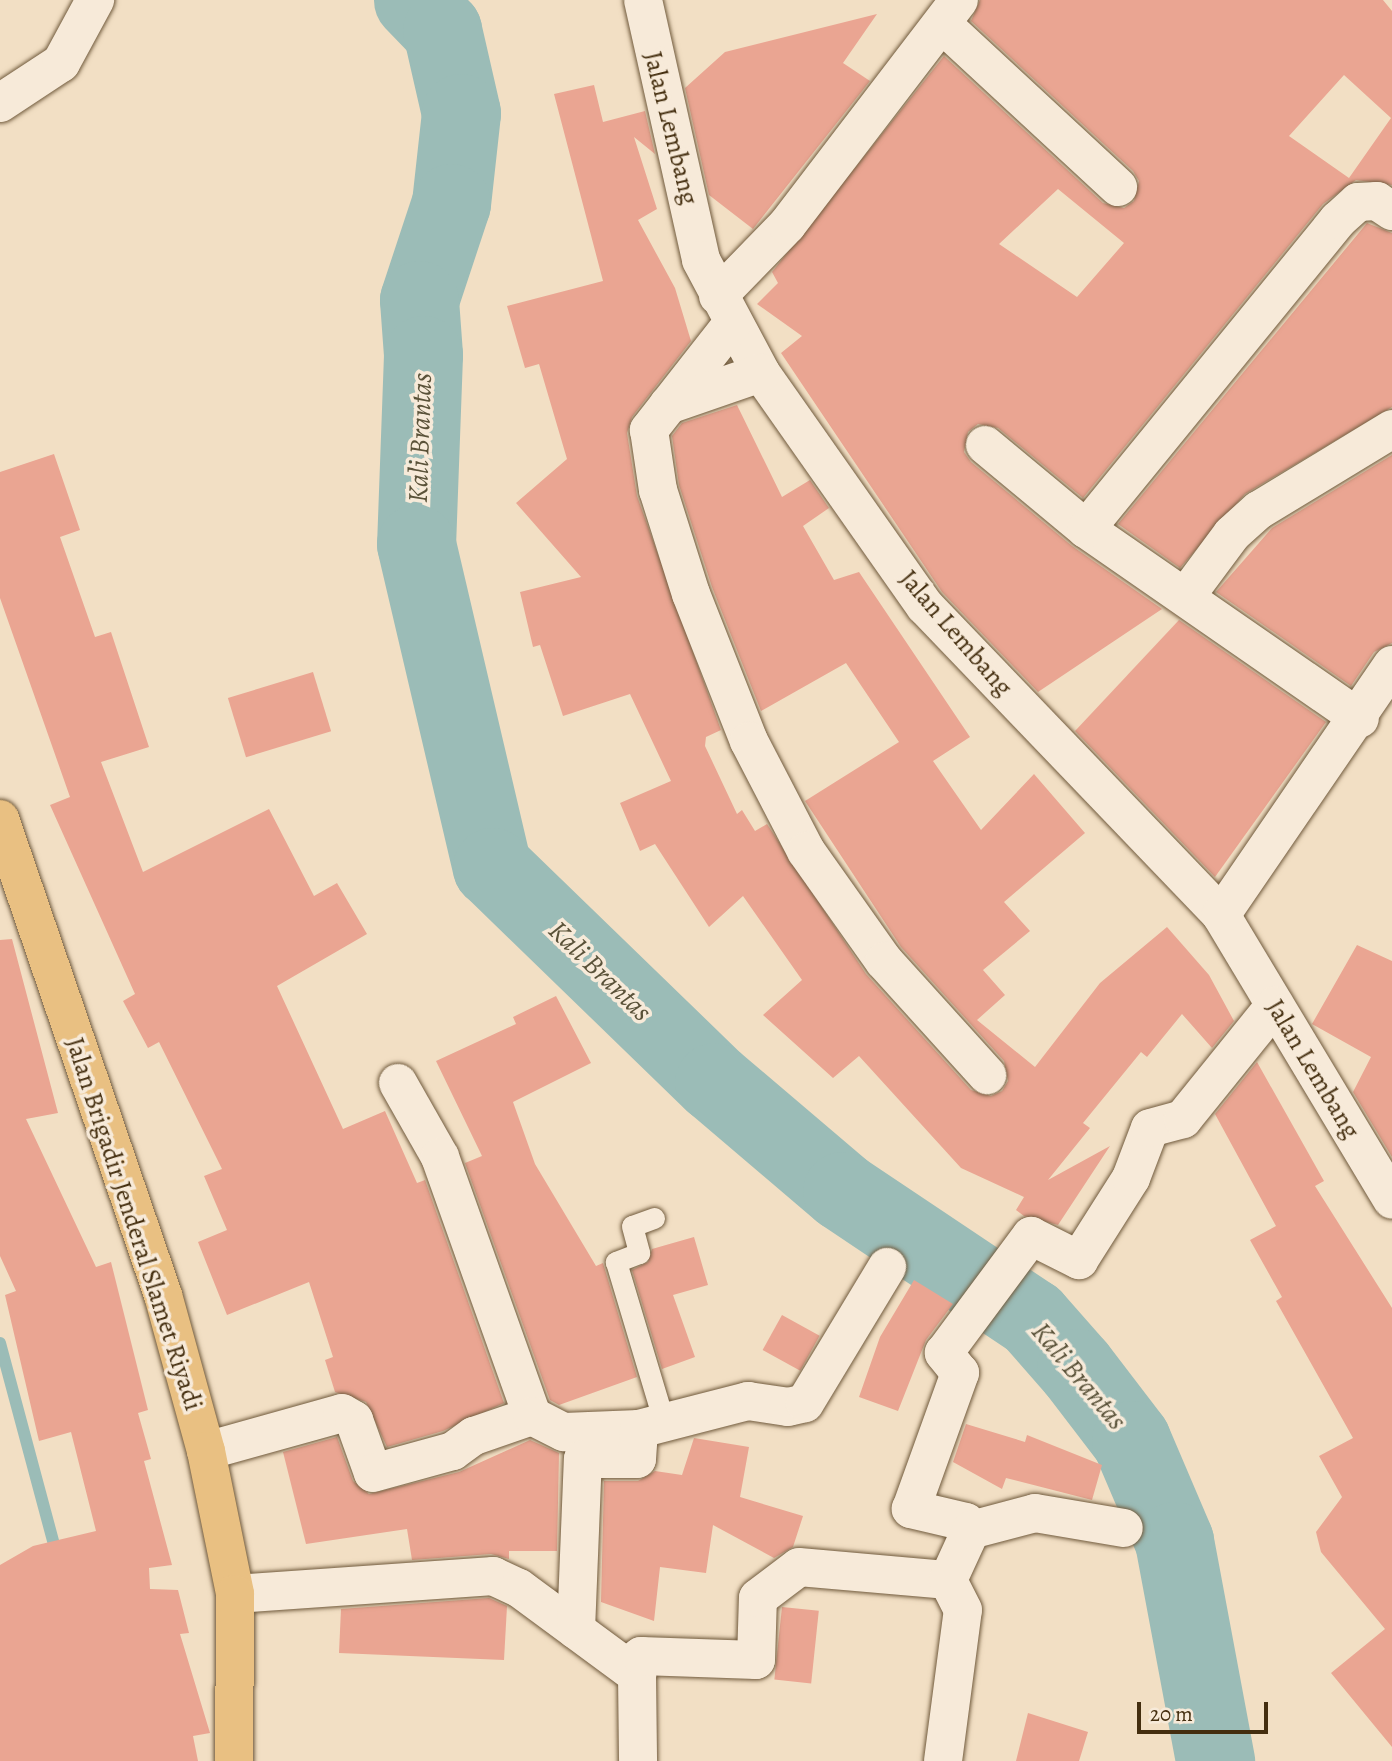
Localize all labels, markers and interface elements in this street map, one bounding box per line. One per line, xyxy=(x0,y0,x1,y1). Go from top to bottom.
street label: Jalan Lembang xyxy=(637,48,705,208)
water label: Kali Brantas xyxy=(401,372,439,504)
street label: Jalan Lembang xyxy=(893,564,1019,702)
water label: Kali Brantas xyxy=(542,914,658,1028)
street label: Jalan Lembang xyxy=(1259,994,1367,1144)
street label: Jalan Brigadir Jenderal Slamet Riyadi xyxy=(59,1034,209,1414)
water label: Kali Brantas xyxy=(1024,1315,1134,1437)
scale bar xyxy=(1140,1688,1271,1732)
text: 20 m xyxy=(1150,1700,1193,1728)

